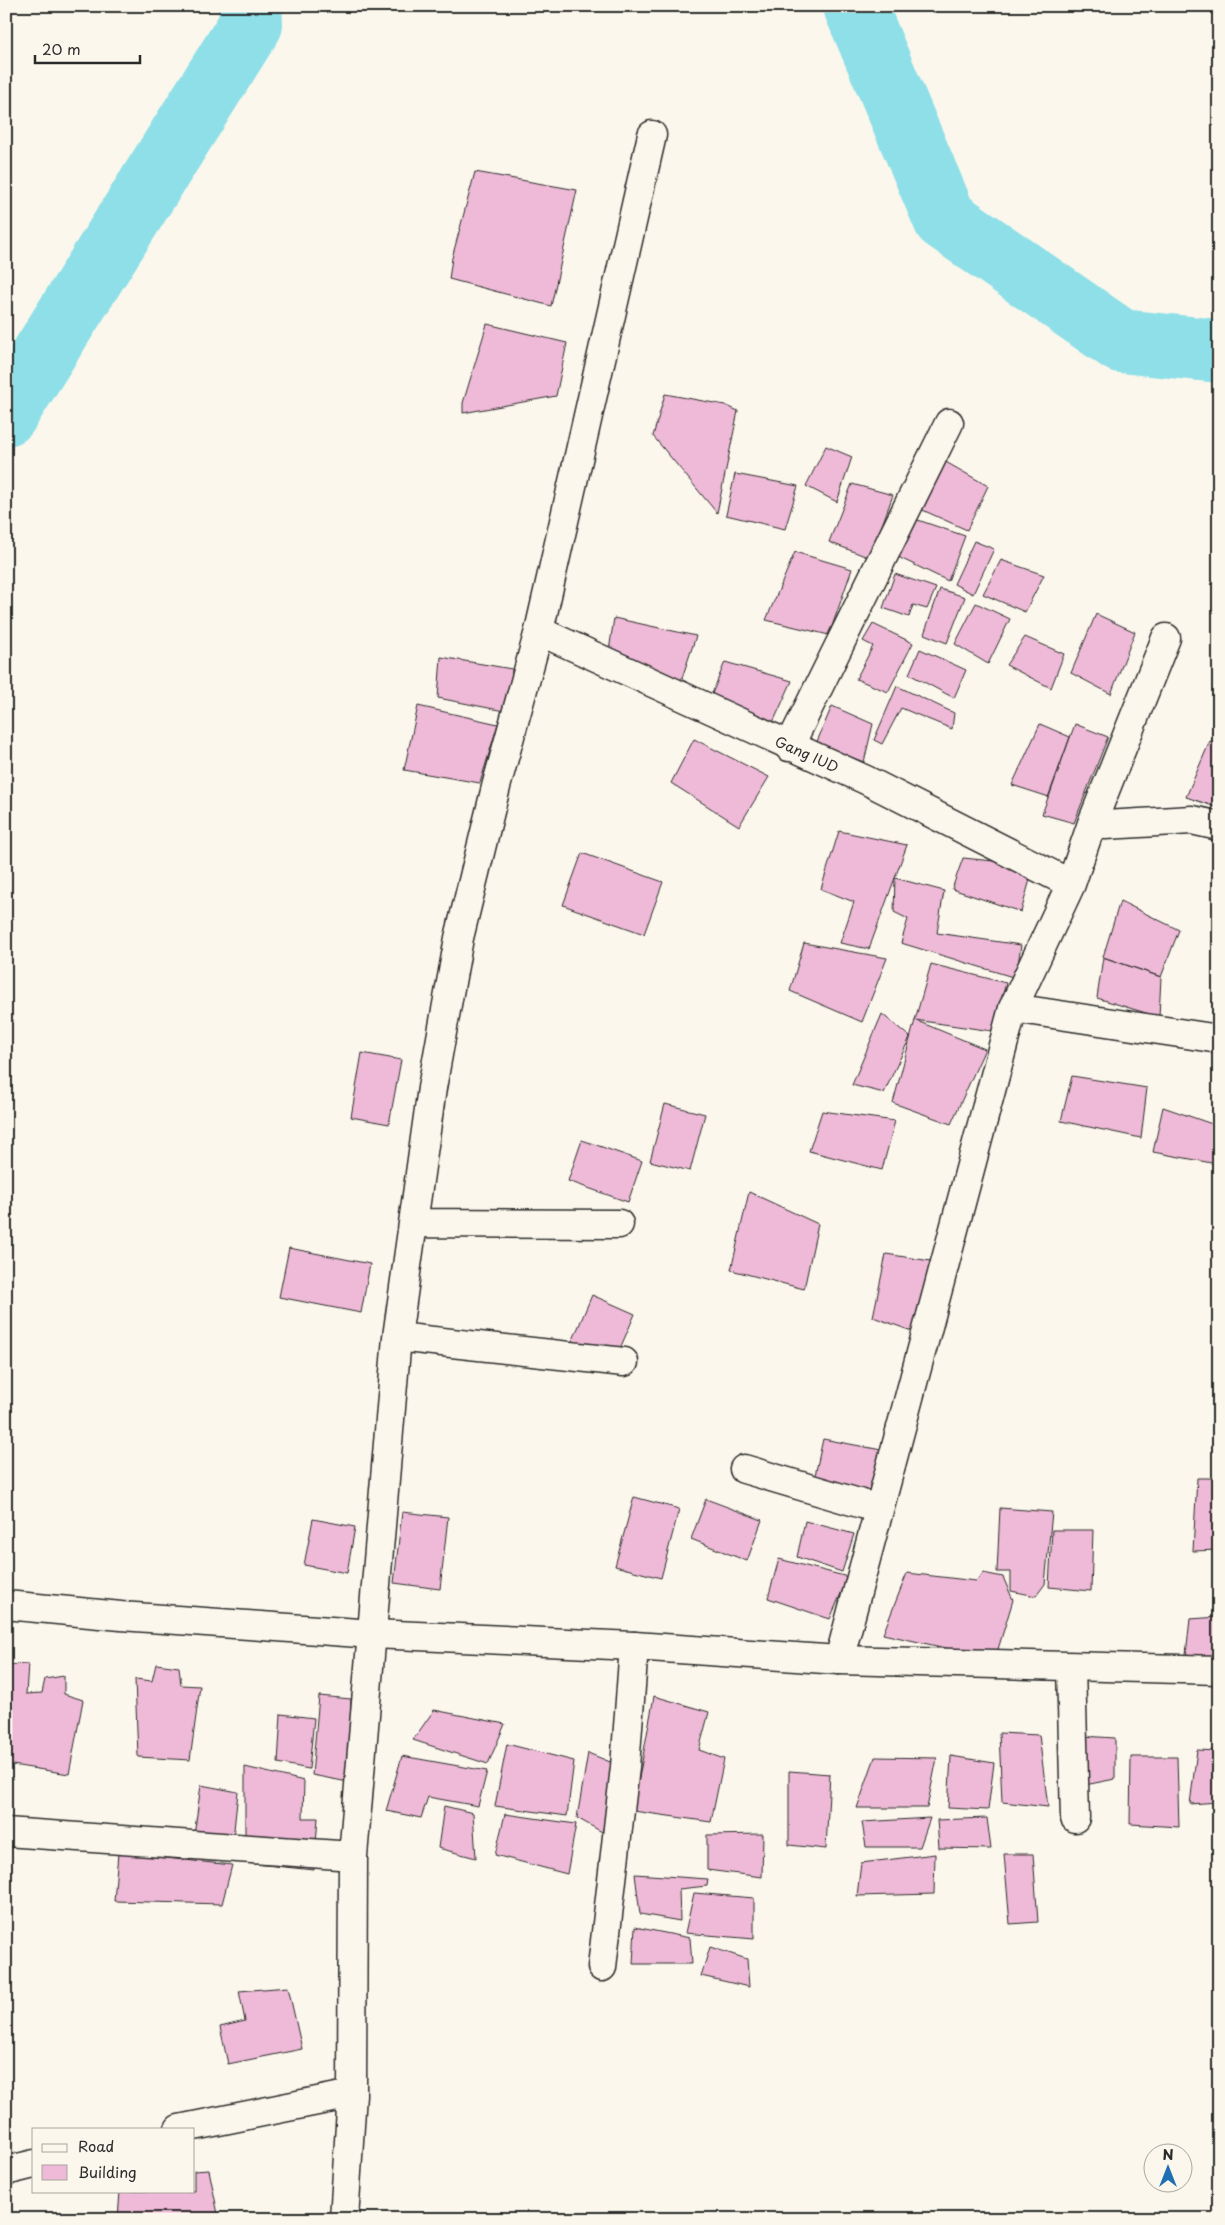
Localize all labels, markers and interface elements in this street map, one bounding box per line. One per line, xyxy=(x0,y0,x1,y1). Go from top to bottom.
scale bar xyxy=(35,32,140,64)
text: 20 m xyxy=(42,37,81,60)
street label: Gang IUD xyxy=(772,731,842,777)
legend xyxy=(32,2128,195,2192)
text: Road xyxy=(78,2134,114,2157)
north arrow xyxy=(1142,2142,1192,2192)
text: N xyxy=(1162,2144,1174,2165)
text: Building xyxy=(78,2160,137,2183)

